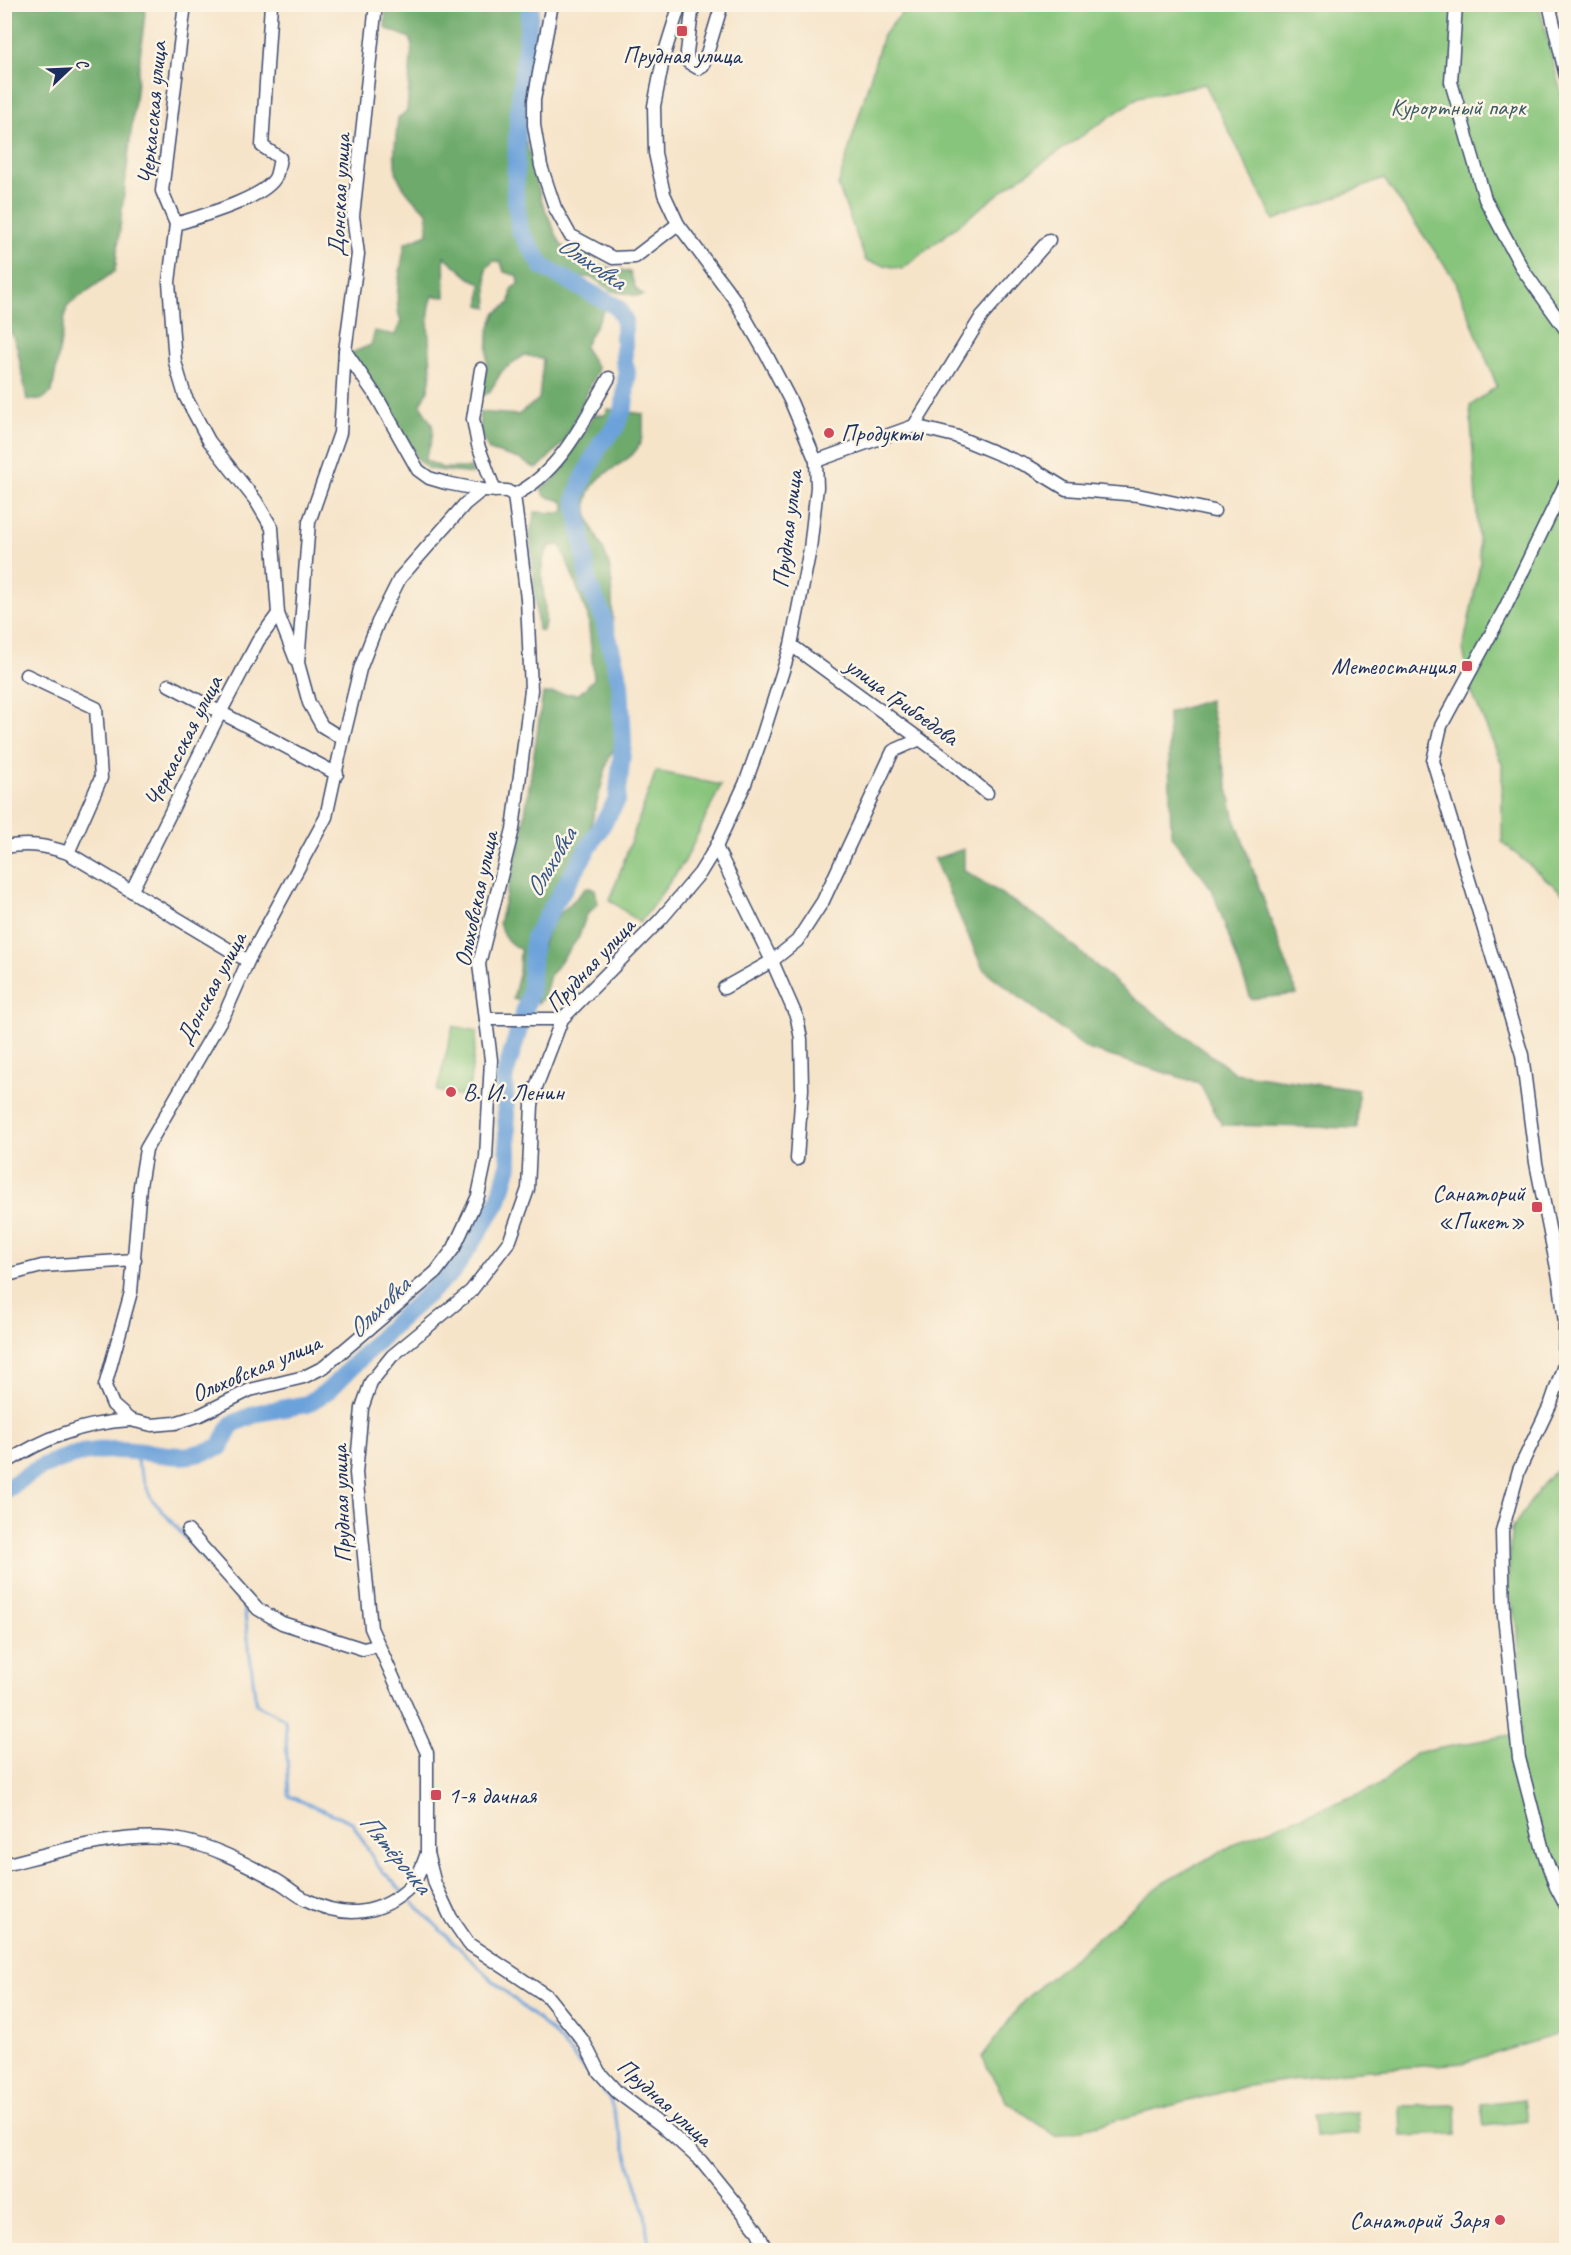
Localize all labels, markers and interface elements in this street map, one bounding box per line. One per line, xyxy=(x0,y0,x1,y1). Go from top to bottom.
marker: Прудная улица xyxy=(675,24,689,38)
north arrow xyxy=(39,39,99,99)
street label: Черкасская улица xyxy=(131,39,173,186)
place label: Прудная улица xyxy=(623,40,743,70)
text: С xyxy=(71,56,93,73)
park label: Курортный парк xyxy=(1391,92,1528,122)
street label: Донская улица xyxy=(321,131,357,257)
water label: Ольховка xyxy=(551,228,634,298)
place label: Продукты xyxy=(841,418,925,448)
marker: Продукты xyxy=(822,426,836,440)
street label: Прудная улица xyxy=(765,466,809,590)
street label: улица Грибоедова xyxy=(838,649,966,753)
place label: Метеостанция xyxy=(1331,651,1457,681)
marker: Метеостанция xyxy=(1460,659,1474,673)
street label: Черкасская улица xyxy=(137,669,230,812)
water label: Ольховка xyxy=(517,819,585,903)
street label: Ольховская улица xyxy=(447,826,505,969)
street label: Прудная улица xyxy=(539,910,643,1019)
street label: Донская улица xyxy=(169,925,254,1049)
place label: В. И. Ленин xyxy=(463,1077,565,1107)
marker: В. И. Ленин xyxy=(444,1085,458,1099)
place label: Санаторий «Пикет» xyxy=(1432,1178,1527,1236)
marker: Санаторий «Пикет» xyxy=(1530,1200,1544,1214)
water label: Ольховка xyxy=(340,1268,419,1345)
street label: Ольховская улица xyxy=(187,1326,327,1409)
street label: Прудная улица xyxy=(324,1442,358,1564)
place label: 1-я дачная xyxy=(448,1780,538,1810)
marker: 1-я дачная xyxy=(429,1788,443,1802)
water label: Пятёрочка xyxy=(352,1806,441,1902)
street label: Прудная улица xyxy=(611,2051,721,2154)
place label: Санаторий Заря xyxy=(1349,2205,1490,2235)
marker: Санаторий Заря xyxy=(1493,2213,1507,2227)

